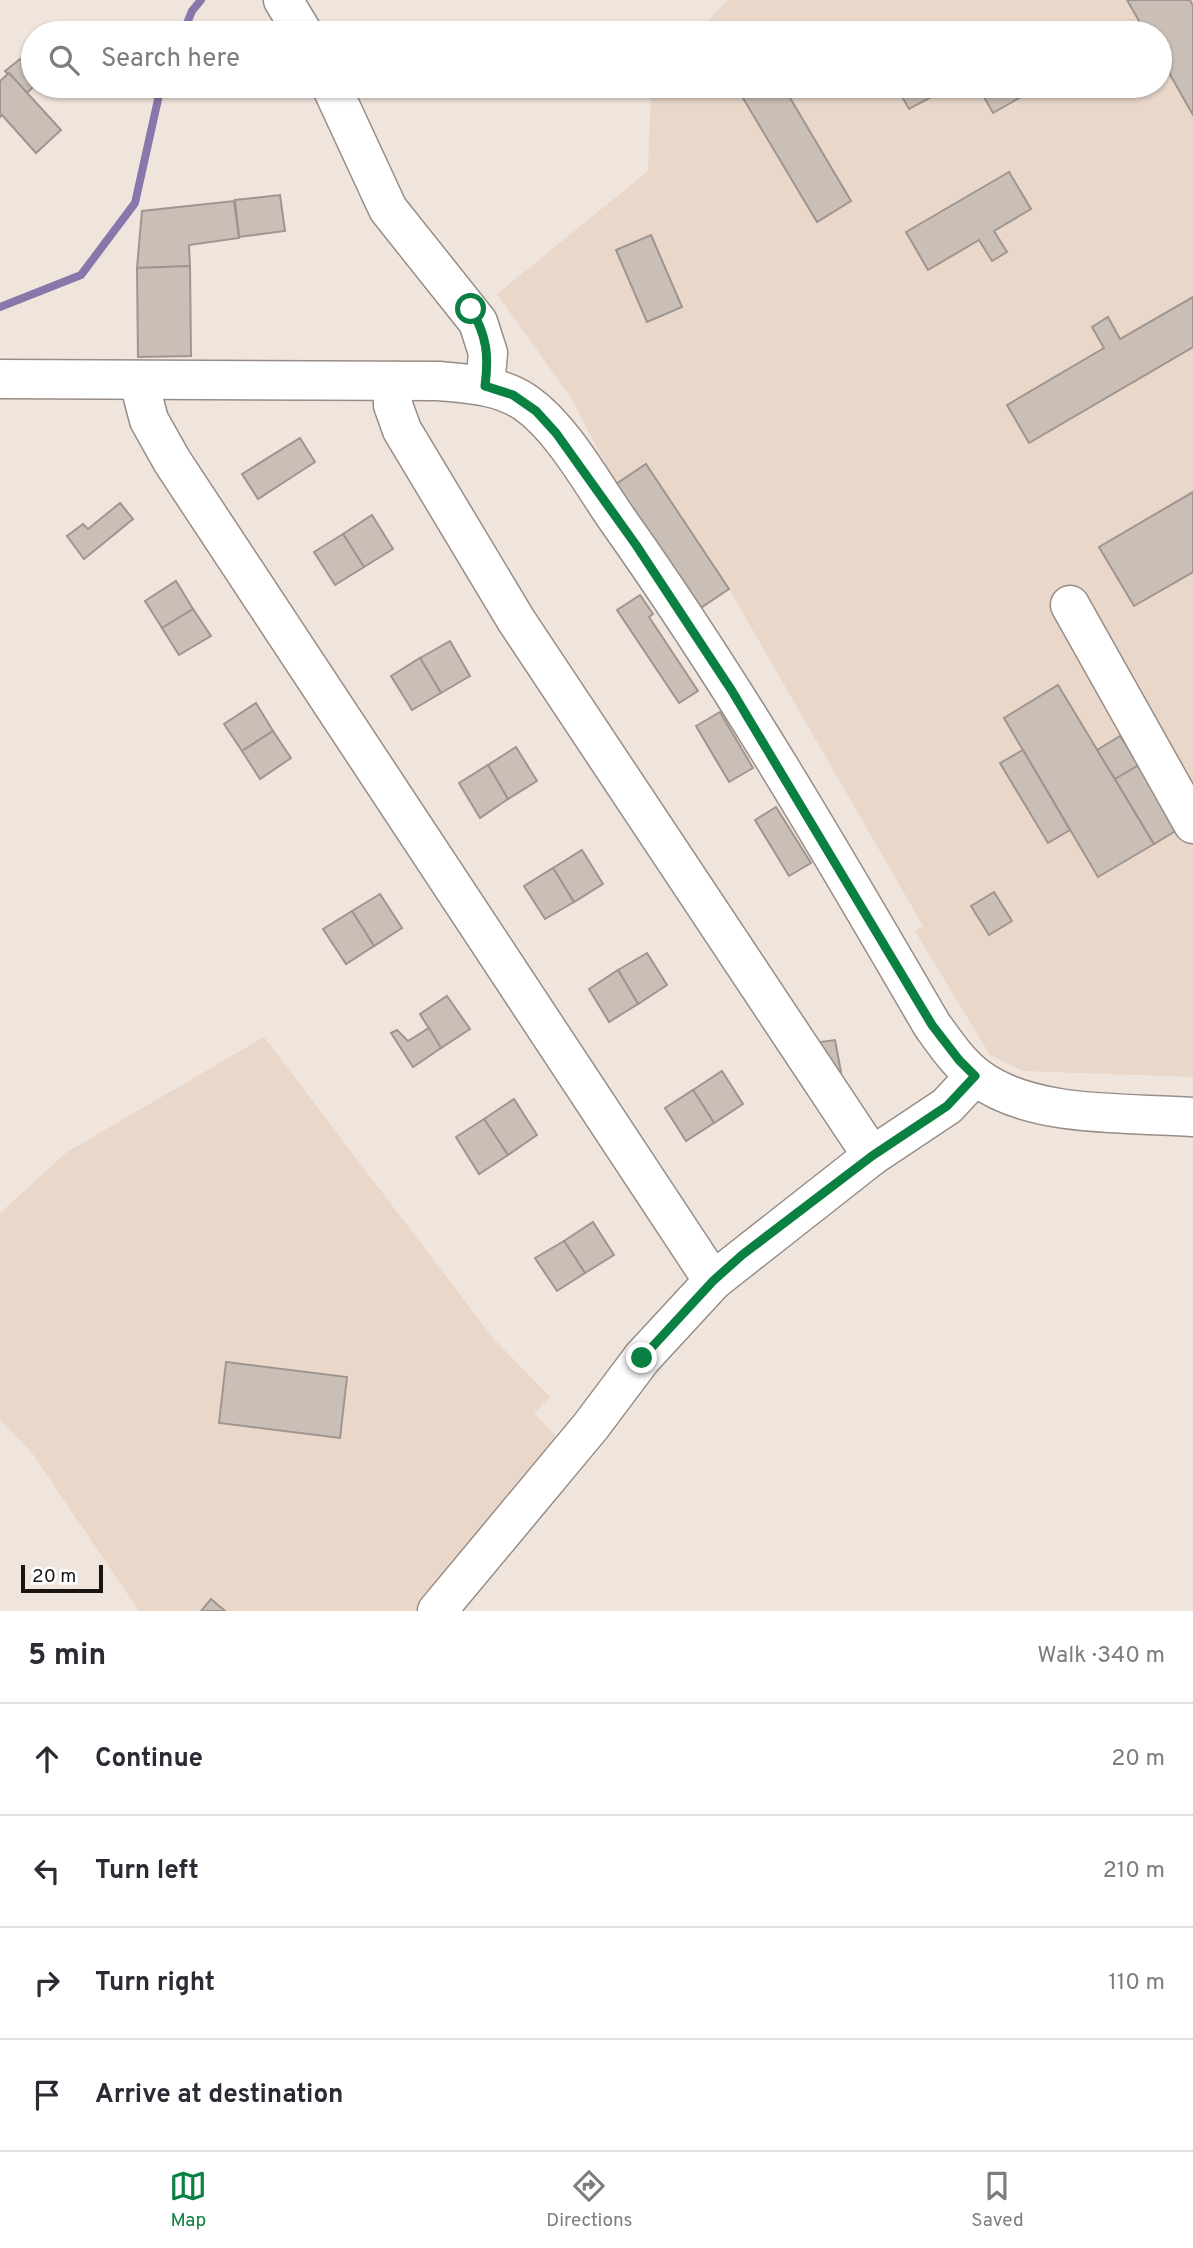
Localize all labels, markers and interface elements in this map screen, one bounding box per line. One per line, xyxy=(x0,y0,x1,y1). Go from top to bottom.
search box xyxy=(21,21,1172,98)
icon: search xyxy=(45,41,83,79)
text: Search here xyxy=(101,43,240,76)
route start xyxy=(455,293,486,324)
route end xyxy=(626,1342,657,1373)
scale bar xyxy=(21,1562,103,1594)
text: 20 m xyxy=(32,1565,76,1589)
text: 5 min xyxy=(28,1638,106,1675)
text: Walk · 340 m xyxy=(1037,1642,1165,1671)
icon: ahead xyxy=(28,1740,66,1778)
text: Continue xyxy=(95,1743,203,1776)
text: 20 m xyxy=(1111,1745,1165,1774)
icon: left xyxy=(28,1852,66,1890)
text: Turn left xyxy=(95,1855,199,1888)
text: 210 m xyxy=(1103,1857,1165,1886)
icon: right xyxy=(28,1964,66,2002)
text: Turn right xyxy=(95,1967,215,2000)
text: 110 m xyxy=(1108,1969,1165,1998)
icon: arrive xyxy=(28,2076,66,2114)
text: Arrive at destination xyxy=(95,2079,343,2112)
tab: Map xyxy=(169,2167,207,2233)
tab: Directions xyxy=(546,2167,633,2233)
tab: Saved xyxy=(971,2167,1024,2233)

